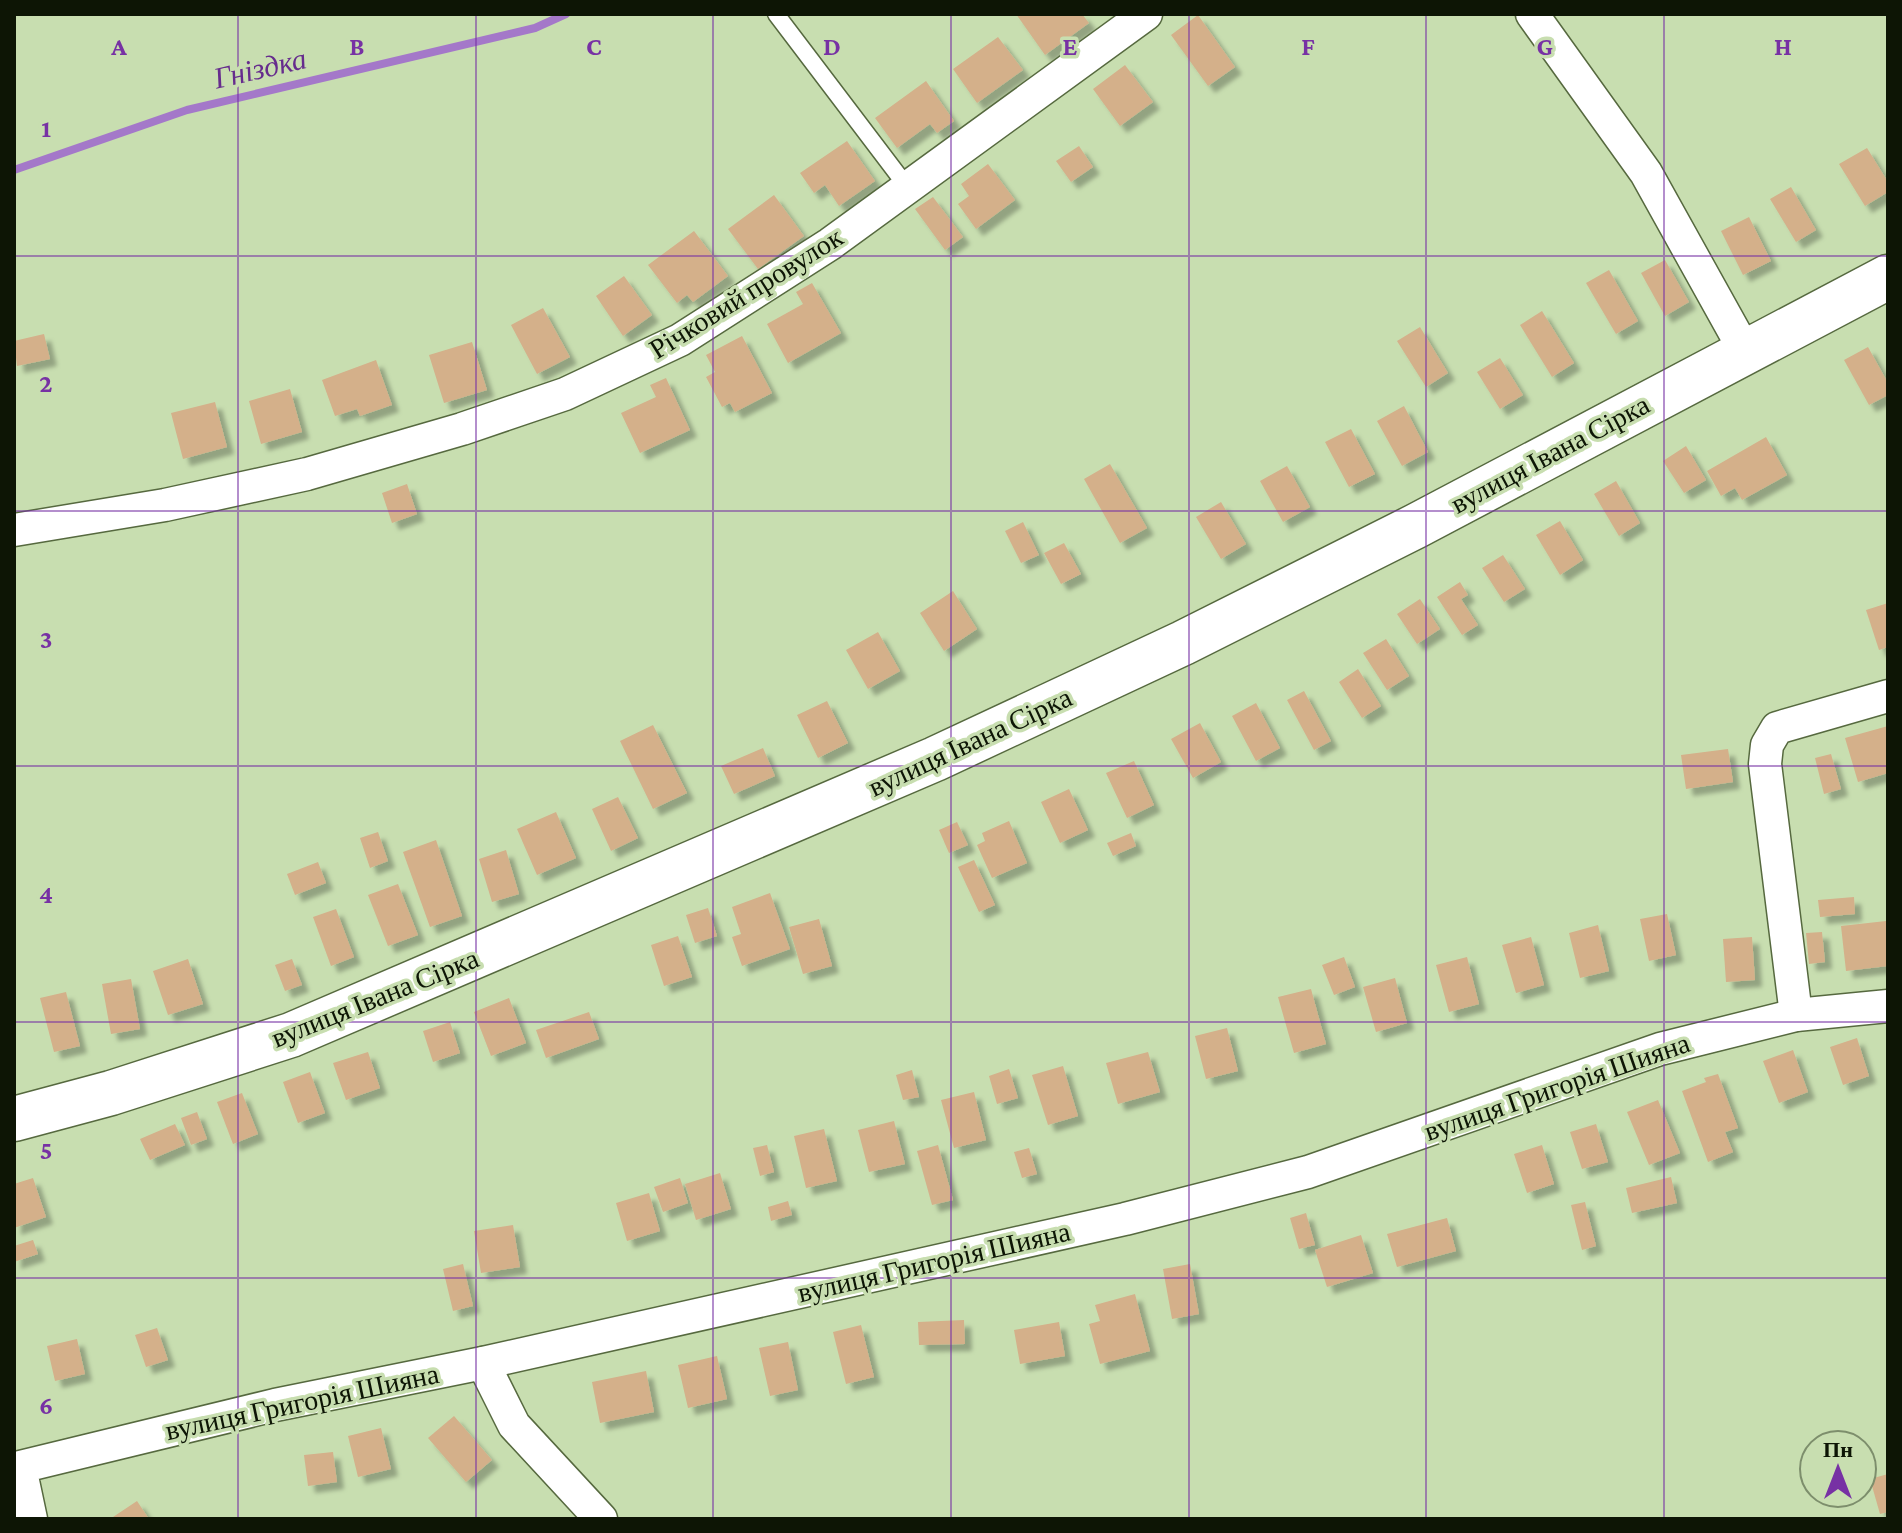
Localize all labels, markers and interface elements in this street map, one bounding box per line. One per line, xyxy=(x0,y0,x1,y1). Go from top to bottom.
text: A xyxy=(110,32,127,61)
text: B xyxy=(349,32,365,61)
text: C xyxy=(586,32,602,61)
text: D xyxy=(823,32,841,61)
text: E xyxy=(1063,32,1078,61)
text: F xyxy=(1301,32,1315,61)
text: G xyxy=(1537,32,1553,61)
text: H xyxy=(1774,32,1792,61)
water label: Гніздка xyxy=(209,41,310,95)
text: 1 xyxy=(41,114,51,143)
street label: Річковий провулок xyxy=(644,221,849,365)
text: 2 xyxy=(39,369,53,398)
street label: вулиця Івана Сірка xyxy=(1445,388,1655,519)
text: 3 xyxy=(40,625,52,654)
street label: вулиця Івана Сірка xyxy=(864,681,1077,803)
text: 4 xyxy=(39,880,53,909)
street label: вулиця Івана Сірка xyxy=(267,942,484,1054)
street label: вулиця Григорія Шияна xyxy=(1420,1027,1694,1147)
text: 5 xyxy=(40,1136,52,1165)
street label: вулиця Григорія Шияна xyxy=(795,1215,1074,1308)
street label: вулиця Григорія Шияна xyxy=(162,1358,442,1446)
text: 6 xyxy=(39,1391,53,1420)
north arrow xyxy=(1798,1429,1878,1509)
text: Пн xyxy=(1823,1437,1853,1462)

